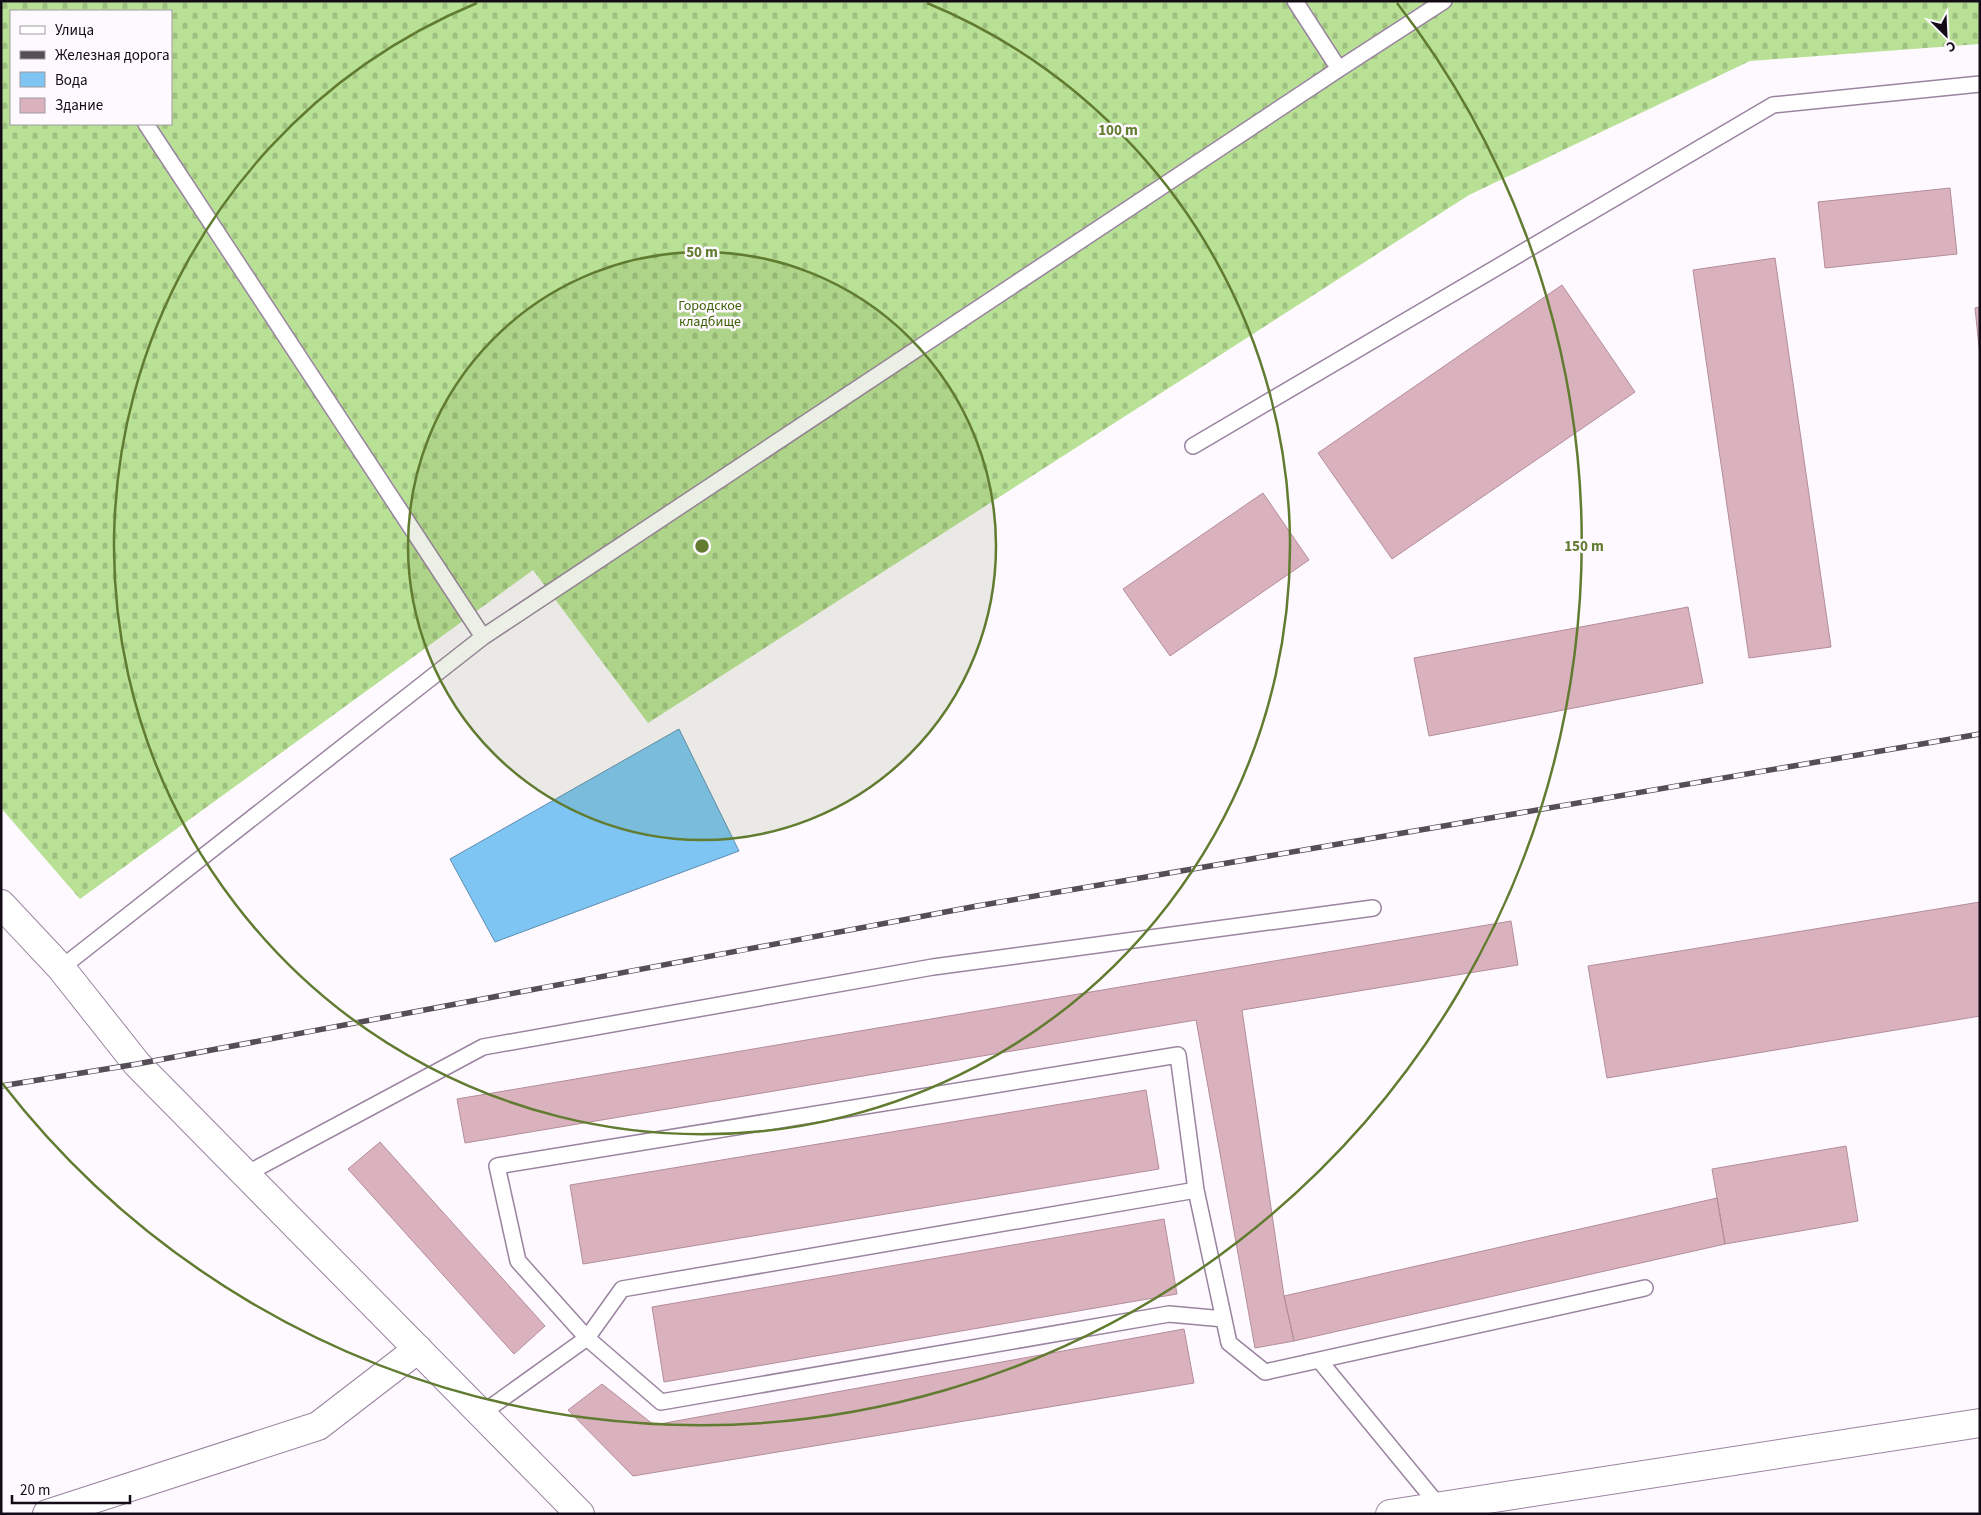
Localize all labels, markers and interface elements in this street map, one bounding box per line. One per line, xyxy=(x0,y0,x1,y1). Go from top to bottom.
legend xyxy=(10,10,172,125)
north arrow xyxy=(1921,10,1971,60)
text: Улица xyxy=(55,20,94,41)
text: С xyxy=(1943,35,1959,57)
text: Железная дорога xyxy=(55,45,170,66)
text: Вода xyxy=(55,70,88,91)
text: Здание xyxy=(55,95,103,116)
text: 100 m xyxy=(1098,120,1138,141)
text: 50 m xyxy=(686,242,718,263)
park label: Городское кладбище xyxy=(678,296,742,332)
text: 150 m xyxy=(1564,536,1604,557)
centre of rings xyxy=(693,537,711,555)
scale bar xyxy=(12,1472,130,1504)
text: 20 m xyxy=(20,1480,50,1501)

